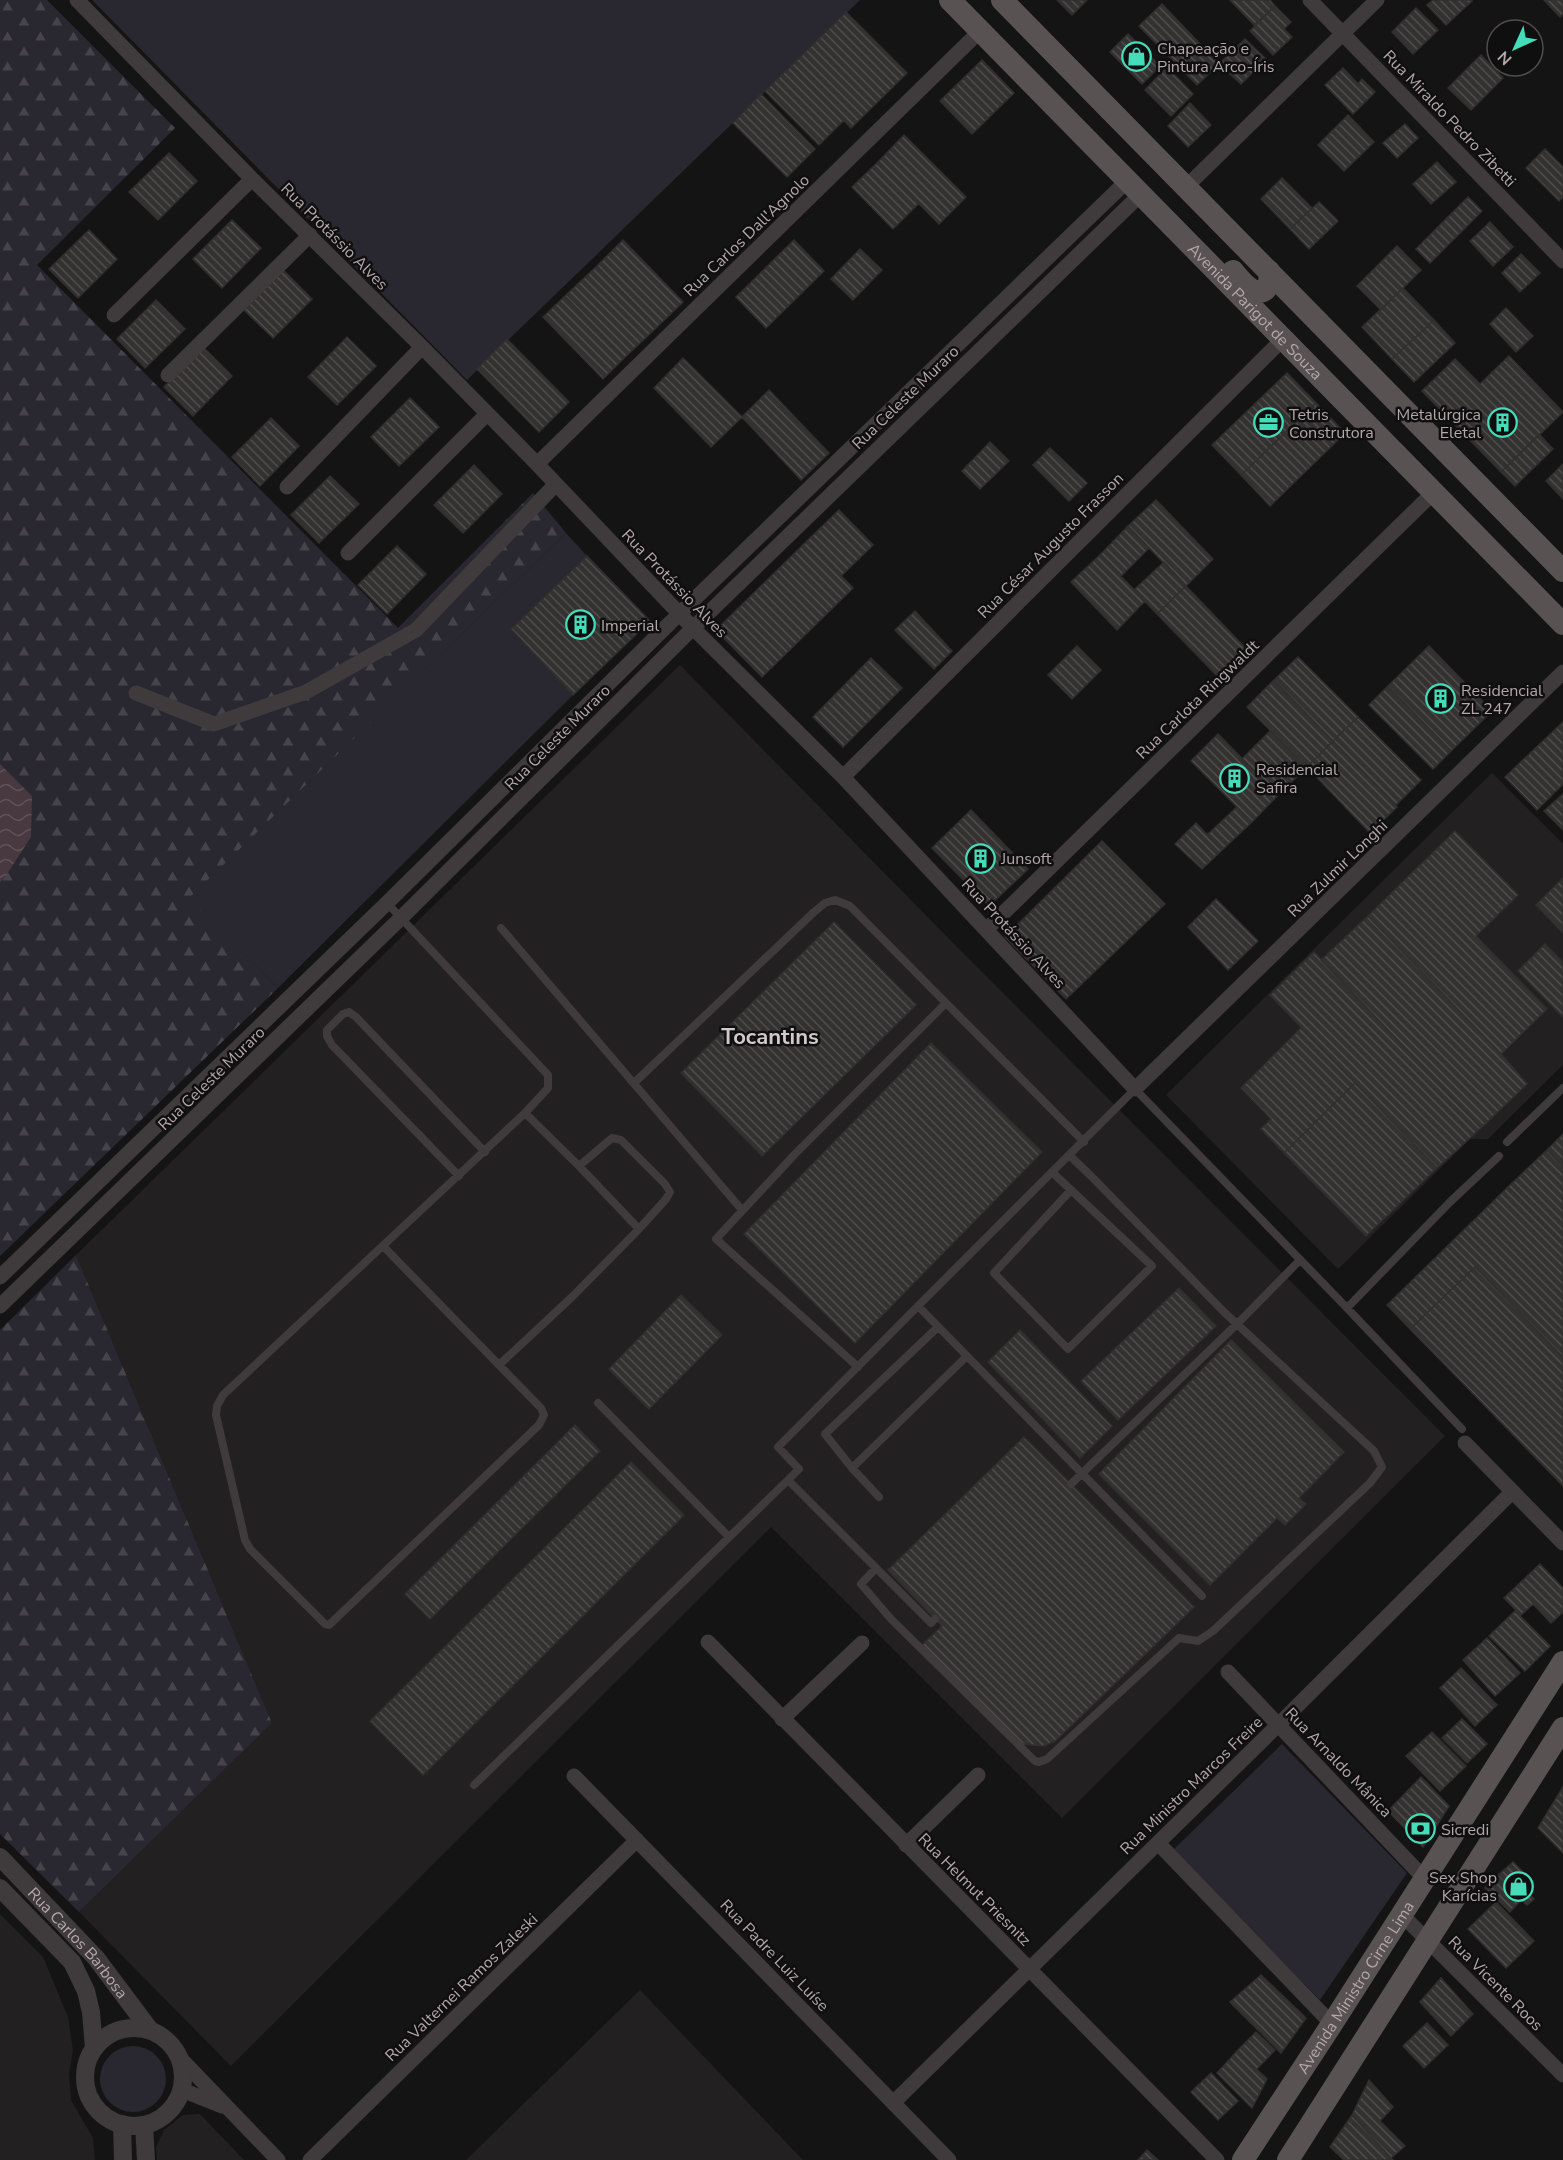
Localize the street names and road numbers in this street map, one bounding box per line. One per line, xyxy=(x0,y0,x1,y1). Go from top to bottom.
street label: Rua Miraldo Pedro Zibetti xyxy=(1378,45,1521,192)
street label: Rua Carlos Dall'Agnolo xyxy=(679,170,815,302)
street label: Rua Protássio Alves xyxy=(276,178,393,295)
street label: Avenida Parigot de Souza xyxy=(1183,238,1327,385)
street label: Rua Celeste Muraro xyxy=(847,341,964,455)
street label: Rua César Augusto Frasson xyxy=(973,468,1129,624)
street label: Rua Protássio Alves xyxy=(617,524,732,643)
street label: Rua Carlota Ringwaldt xyxy=(1131,635,1264,764)
street label: Rua Celeste Muraro xyxy=(500,680,615,795)
street label: Rua Zulmir Longhi xyxy=(1283,815,1393,922)
street label: Rua Protássio Alves xyxy=(956,874,1070,994)
street label: Rua Celeste Muraro xyxy=(153,1022,270,1136)
street label: Rua Arnaldo Mânica xyxy=(1280,1703,1397,1822)
street label: Rua Ministro Marcos Freire xyxy=(1115,1712,1268,1860)
street label: Rua Helmut Priesnitz xyxy=(913,1828,1036,1951)
street label: Rua Carlos Barbosa xyxy=(22,1883,133,2003)
street label: Rua Padre Luiz Luíse xyxy=(715,1895,834,2017)
street label: Avenida Ministro Cirne Lima xyxy=(1292,1897,1420,2078)
street label: Rua Valternei Ramos Zaleski xyxy=(380,1909,543,2067)
street label: Rua Vicente Roos xyxy=(1443,1931,1548,2036)

